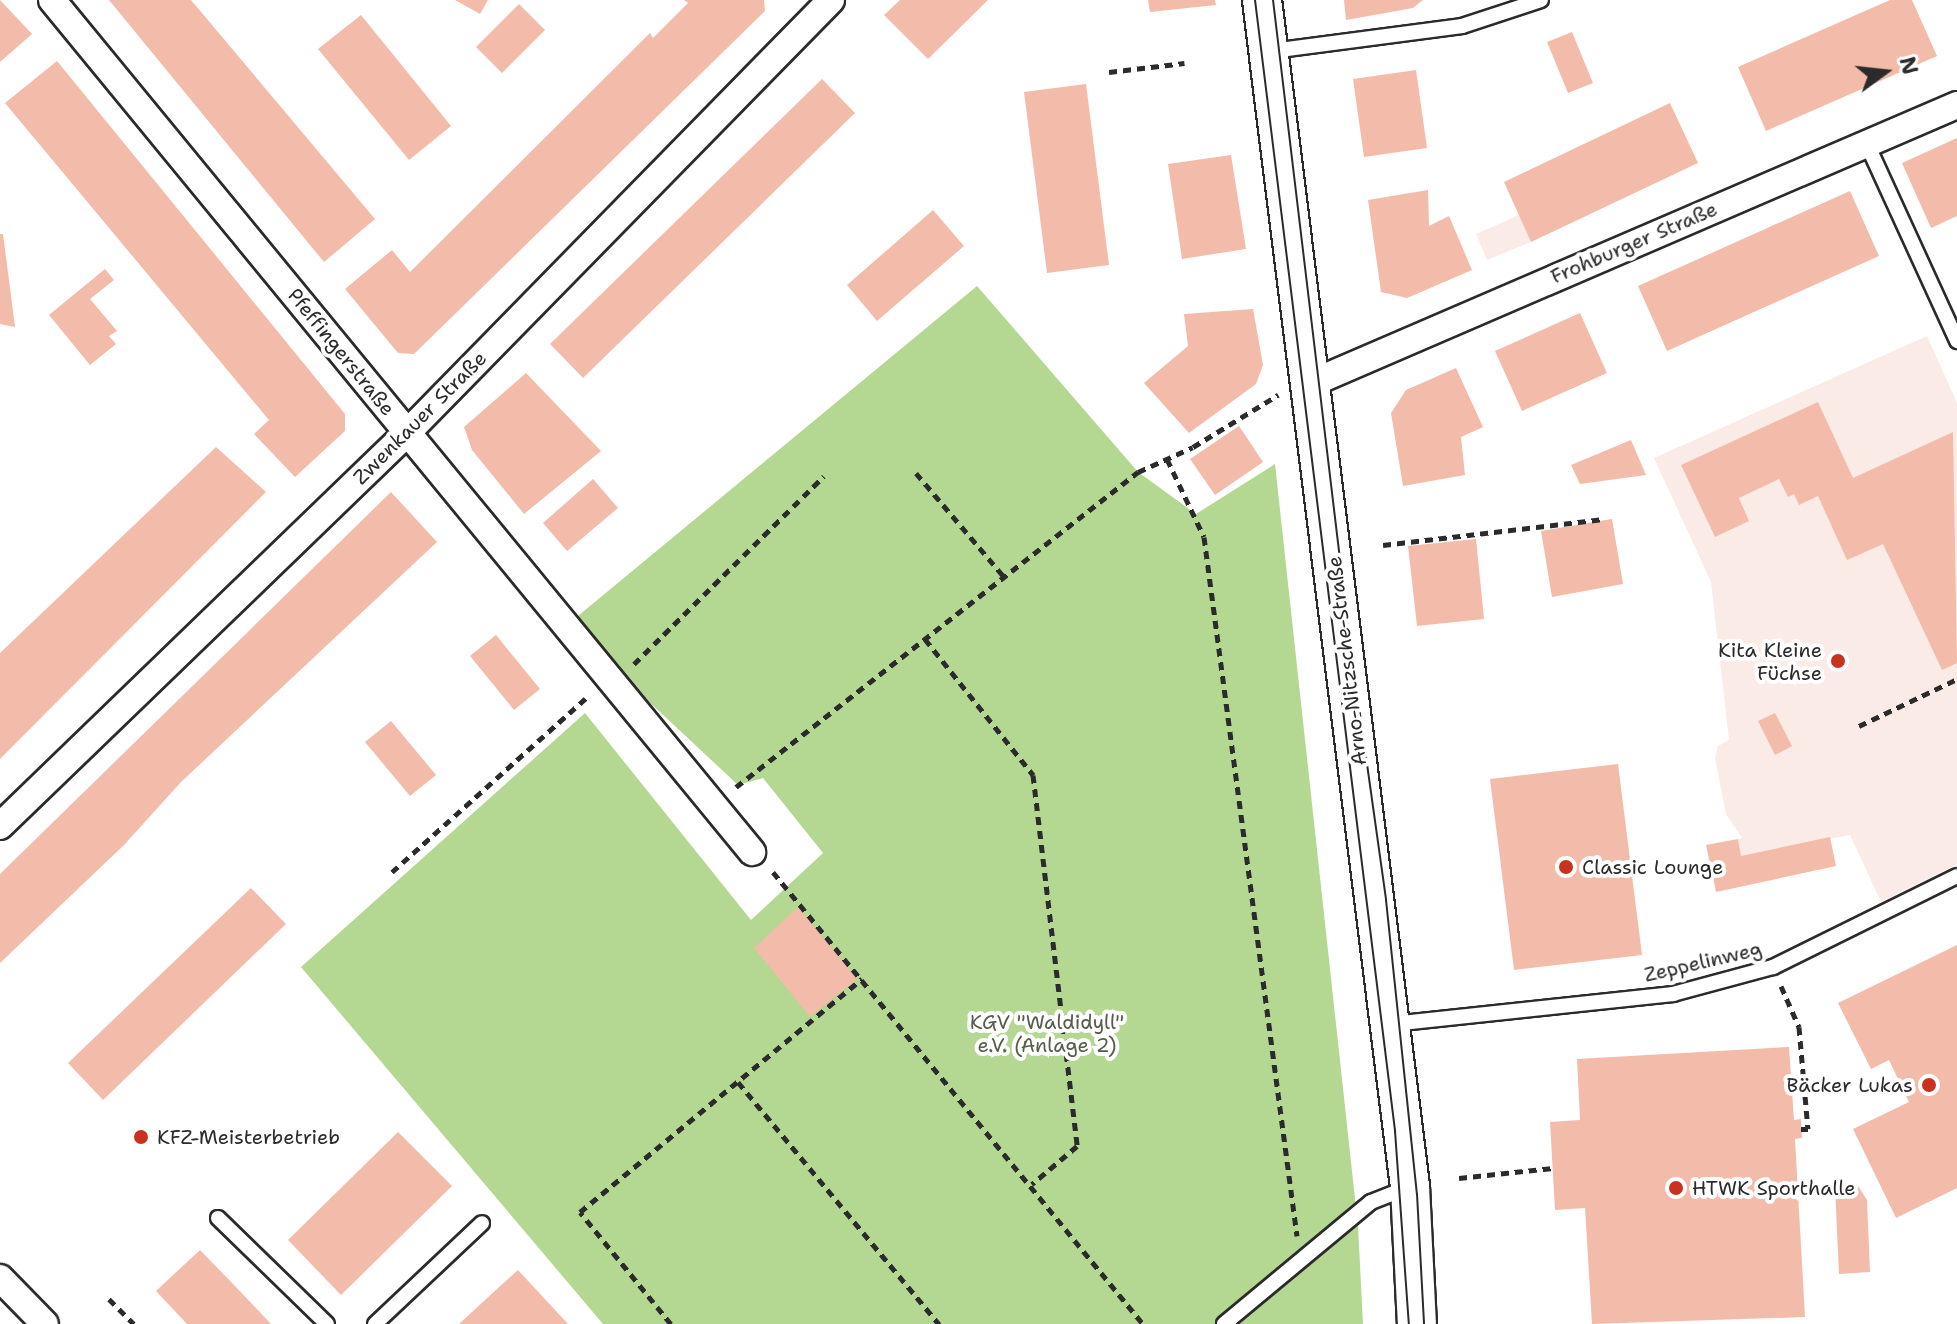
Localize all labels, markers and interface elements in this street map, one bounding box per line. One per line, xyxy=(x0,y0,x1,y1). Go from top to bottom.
north arrow xyxy=(1845,32,1925,112)
text: N xyxy=(1892,53,1925,78)
street label: Frohburger Straße xyxy=(1547,197,1721,289)
street label: Pfeffingerstraße xyxy=(282,284,400,420)
street label: Zwenkauer Straße xyxy=(348,346,492,490)
street label: Arno-Nitzsche-Straße xyxy=(1322,555,1372,767)
place label: Kita Kleine Füchse xyxy=(1718,638,1822,685)
marker: Kita Kleine Füchse xyxy=(1829,652,1847,670)
place label: Classic Lounge xyxy=(1582,855,1723,879)
marker: Classic Lounge xyxy=(1557,858,1575,876)
street label: Zeppelinweg xyxy=(1642,937,1764,987)
park label: KGV "Waldidyll" e.V. (Anlage 2) xyxy=(970,1011,1124,1058)
place label: Bäcker Lukas xyxy=(1786,1073,1913,1097)
marker: Bäcker Lukas xyxy=(1920,1076,1938,1094)
place label: KFZ-Meisterbetrieb xyxy=(157,1125,340,1149)
marker: KFZ-Meisterbetrieb xyxy=(132,1128,150,1146)
place label: HTWK Sporthalle xyxy=(1692,1176,1856,1200)
marker: HTWK Sporthalle xyxy=(1667,1179,1685,1197)

